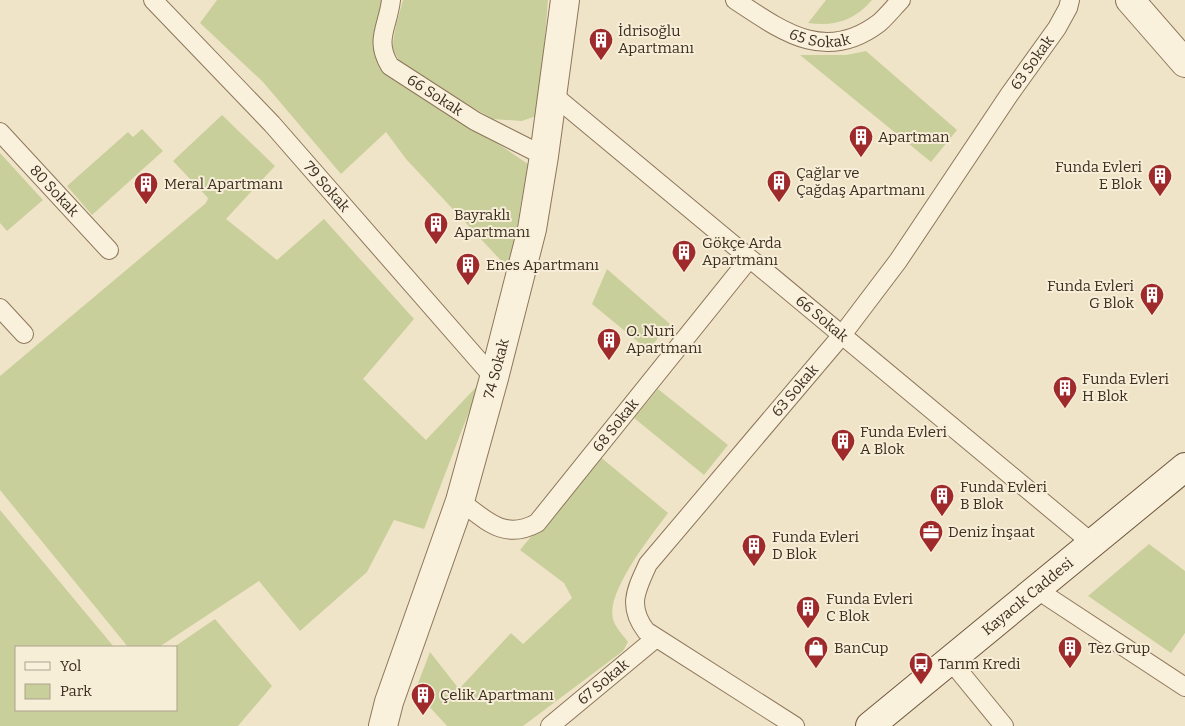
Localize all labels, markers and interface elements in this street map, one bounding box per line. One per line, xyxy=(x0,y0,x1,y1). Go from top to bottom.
place label: İdrisoğlu Apartmanı xyxy=(618,22,695,57)
street label: 65 Sokak xyxy=(786,25,853,51)
building icon: İdrisoğlu Apartmanı xyxy=(588,27,614,61)
street label: 63 Sokak xyxy=(1007,32,1058,93)
street label: 66 Sokak xyxy=(404,70,467,120)
building icon: Apartman xyxy=(848,124,874,158)
place label: Apartman xyxy=(878,128,950,146)
street label: 79 Sokak xyxy=(300,158,354,216)
place label: Funda Evleri E Blok xyxy=(1055,158,1143,193)
street label: 80 Sokak xyxy=(26,161,83,221)
building icon: Funda Evleri E Blok xyxy=(1147,163,1173,197)
place label: Çağlar ve Çağdaş Apartmanı xyxy=(796,164,926,199)
building icon: Çağlar ve Çağdaş Apartmanı xyxy=(766,169,792,203)
building icon: Meral Apartmanı xyxy=(133,171,159,205)
place label: Meral Apartmanı xyxy=(164,175,284,193)
place label: Bayraklı Apartmanı xyxy=(454,206,531,241)
building icon: Bayraklı Apartmanı xyxy=(423,211,449,245)
place label: Gökçe Arda Apartmanı xyxy=(702,234,782,269)
building icon: Gökçe Arda Apartmanı xyxy=(671,239,697,273)
building icon: Enes Apartmanı xyxy=(455,252,481,286)
place label: Enes Apartmanı xyxy=(486,256,600,274)
place label: Funda Evleri G Blok xyxy=(1047,277,1135,312)
building icon: Funda Evleri G Blok xyxy=(1139,282,1165,316)
street label: 66 Sokak xyxy=(792,291,852,346)
place label: O. Nuri Apartmanı xyxy=(626,322,703,357)
building icon: O. Nuri Apartmanı xyxy=(596,327,622,361)
street label: 74 Sokak xyxy=(480,336,513,401)
street label: 63 Sokak xyxy=(768,361,822,420)
place label: Funda Evleri H Blok xyxy=(1082,370,1170,405)
building icon: Funda Evleri H Blok xyxy=(1052,375,1078,409)
street label: 68 Sokak xyxy=(589,395,643,455)
place label: Funda Evleri A Blok xyxy=(860,423,948,458)
building icon: Funda Evleri A Blok xyxy=(830,428,856,462)
place label: Funda Evleri B Blok xyxy=(960,478,1048,513)
building icon: Funda Evleri B Blok xyxy=(929,483,955,517)
office icon: Deniz İnşaat xyxy=(918,519,944,553)
place label: Deniz İnşaat xyxy=(948,523,1036,541)
place label: Funda Evleri D Blok xyxy=(772,528,860,563)
building icon: Funda Evleri D Blok xyxy=(741,533,767,567)
street label: Kayacık Caddesi xyxy=(978,553,1077,639)
place label: Funda Evleri C Blok xyxy=(826,590,914,625)
building icon: Funda Evleri C Blok xyxy=(795,595,821,629)
shop icon: BanCup xyxy=(803,635,829,669)
building icon: Tez Grup xyxy=(1057,635,1083,669)
place label: BanCup xyxy=(834,639,889,657)
place label: Tez Grup xyxy=(1088,639,1150,657)
legend xyxy=(15,646,178,711)
bus stop icon: Tarım Kredi xyxy=(908,651,934,685)
street label: 67 Sokak xyxy=(574,655,633,708)
place label: Tarım Kredi xyxy=(938,655,1021,673)
text: Yol xyxy=(60,657,81,675)
text: Park xyxy=(60,682,92,700)
building icon: Çelik Apartmanı xyxy=(410,682,436,716)
place label: Çelik Apartmanı xyxy=(440,686,554,704)

